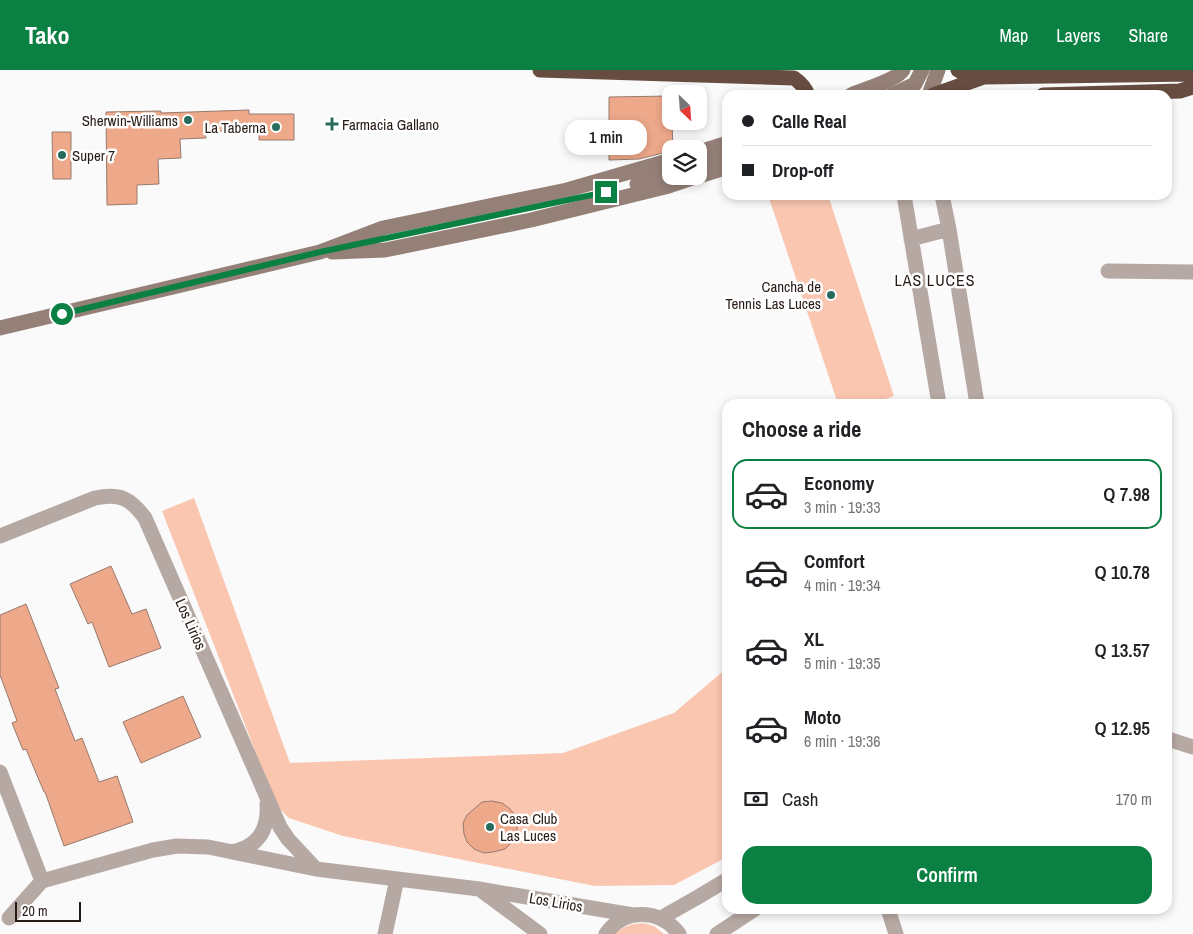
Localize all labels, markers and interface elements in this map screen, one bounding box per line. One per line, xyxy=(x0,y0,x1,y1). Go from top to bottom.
text: Tako xyxy=(25,19,70,51)
text: Map xyxy=(1000,23,1028,48)
text: Layers xyxy=(1056,23,1101,48)
text: Share xyxy=(1129,23,1168,48)
north arrow xyxy=(662,85,708,130)
map controls xyxy=(662,85,707,185)
text: Calle Real xyxy=(772,108,846,134)
place label: Sherwin-Williams xyxy=(82,110,178,131)
marker: Sherwin-Williams xyxy=(182,114,194,126)
place label: Farmacia Gallano xyxy=(342,114,439,135)
place label: La Taberna xyxy=(204,117,266,138)
marker: Farmacia Gallano xyxy=(326,118,338,130)
callout: 1 min xyxy=(565,119,647,154)
marker: La Taberna xyxy=(270,121,282,133)
text: 1 min xyxy=(589,126,623,148)
button: layers xyxy=(662,140,707,185)
place label: Super 7 xyxy=(72,145,115,166)
marker: Super 7 xyxy=(56,149,68,161)
text: Drop-off xyxy=(772,157,833,183)
route end xyxy=(595,181,617,203)
district label: LAS LUCES xyxy=(894,269,976,291)
place label: Cancha de Tennis Las Luces xyxy=(725,276,821,314)
marker: Cancha de Tennis Las Luces xyxy=(825,289,837,301)
route start xyxy=(51,303,73,325)
text: Choose a ride xyxy=(742,414,861,444)
text: Economy xyxy=(804,470,874,496)
icon: car xyxy=(744,472,789,517)
text: Q 7.98 xyxy=(1103,481,1150,507)
text: 3 min · 19:33 xyxy=(804,496,881,518)
text: Comfort xyxy=(804,548,865,574)
icon: car xyxy=(744,550,789,595)
text: Q 10.78 xyxy=(1095,559,1150,585)
text: 4 min · 19:34 xyxy=(804,574,881,596)
street label: Los Lirios xyxy=(170,595,212,653)
text: XL xyxy=(804,626,824,652)
icon: car xyxy=(744,628,789,673)
text: Q 13.57 xyxy=(1095,637,1150,663)
text: 5 min · 19:35 xyxy=(804,652,881,674)
text: Moto xyxy=(804,704,841,730)
icon: car xyxy=(744,706,789,751)
text: Q 12.95 xyxy=(1095,715,1150,741)
text: 6 min · 19:36 xyxy=(804,730,881,752)
icon: cash xyxy=(742,785,770,813)
text: Cash xyxy=(782,786,818,812)
text: 170 m xyxy=(1116,788,1152,810)
place label: Casa Club Las Luces xyxy=(500,808,558,846)
marker: Casa Club Las Luces xyxy=(484,821,496,833)
button: Confirm xyxy=(742,846,1152,904)
street label: Los Lirios xyxy=(528,887,584,917)
scale bar xyxy=(15,899,81,922)
text: 20 m xyxy=(22,902,48,920)

